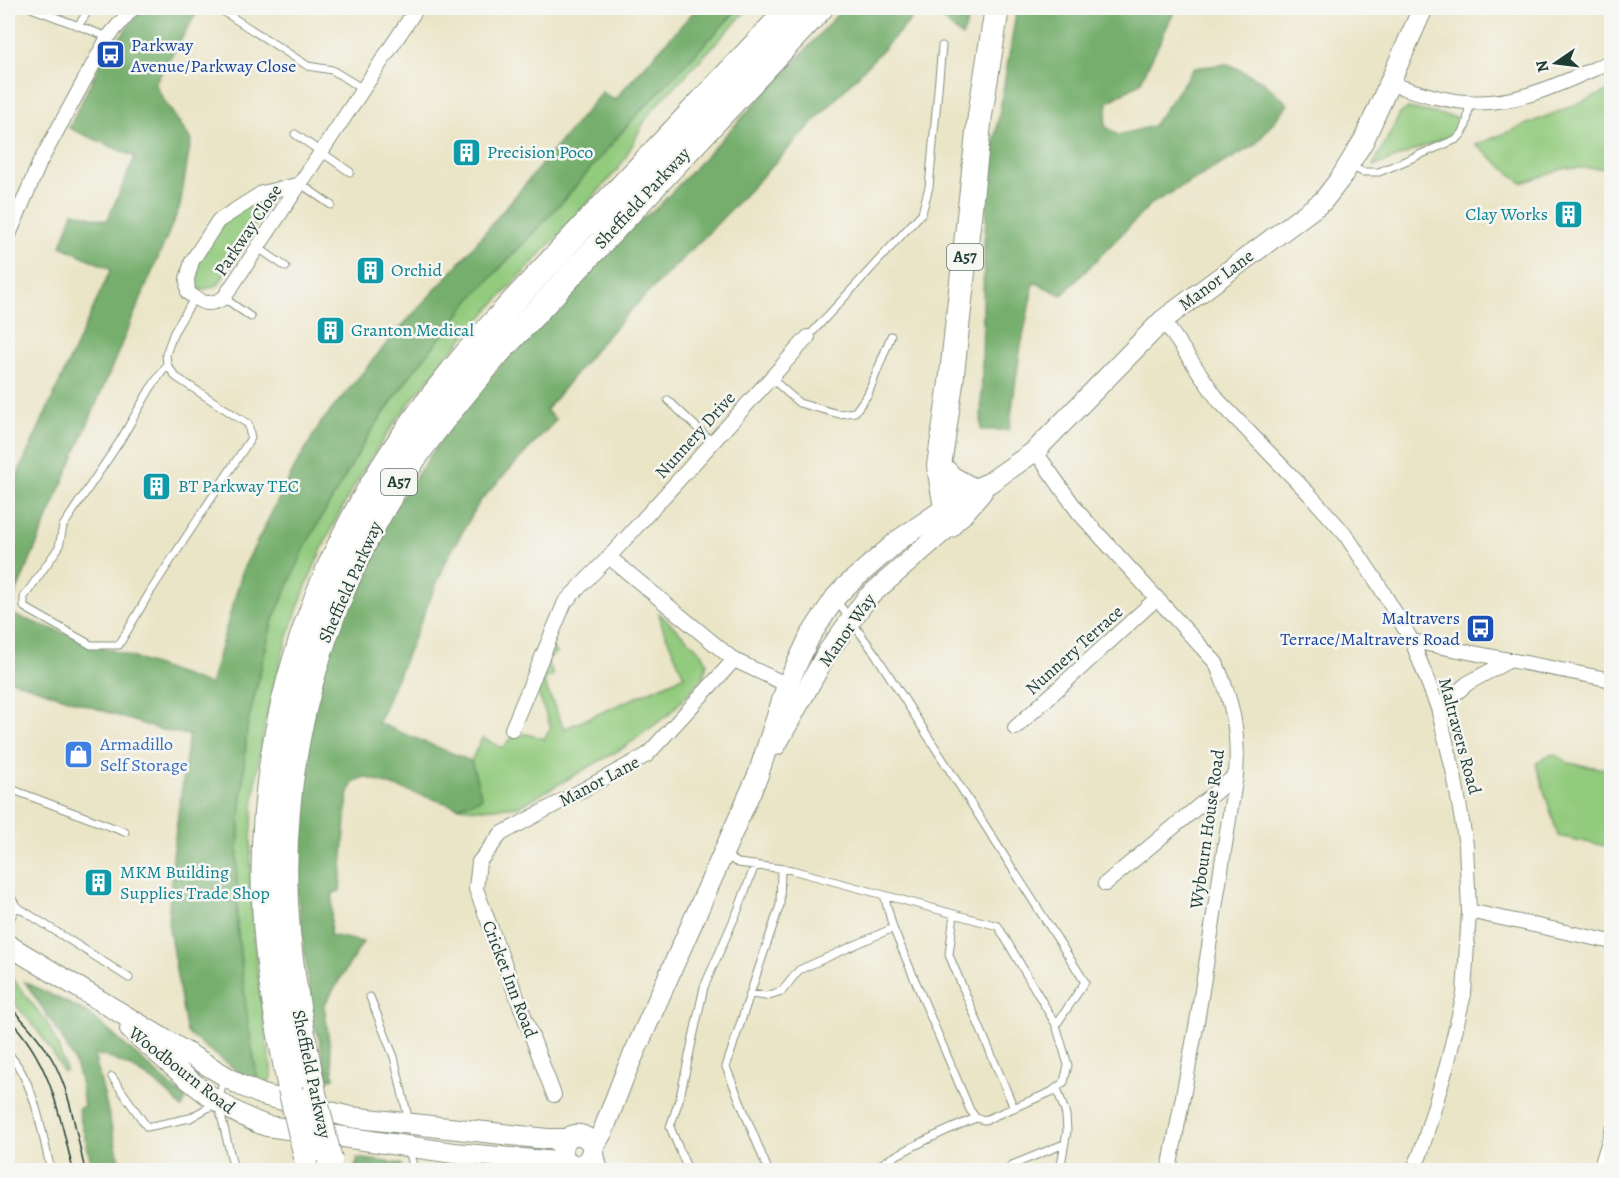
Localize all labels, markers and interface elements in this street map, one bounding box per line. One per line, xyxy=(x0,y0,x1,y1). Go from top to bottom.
place label: Parkway Avenue/Parkway Close xyxy=(130,33,296,78)
north arrow xyxy=(1526,33,1586,93)
bus stop icon: Parkway Avenue/Parkway Close xyxy=(94,39,126,71)
text: N xyxy=(1530,58,1554,75)
building icon: Precision Poco xyxy=(450,136,482,168)
place label: Precision Poco xyxy=(487,140,593,164)
street label: Sheffield Parkway xyxy=(589,141,696,254)
street label: Parkway Close xyxy=(208,179,288,281)
building icon: Clay Works xyxy=(1553,198,1585,230)
place label: Clay Works xyxy=(1465,202,1548,226)
road number: A57 xyxy=(947,244,983,270)
street label: Manor Lane xyxy=(1174,244,1258,316)
building icon: Orchid xyxy=(354,254,386,286)
place label: Orchid xyxy=(391,258,442,282)
building icon: Granton Medical xyxy=(314,314,346,346)
place label: Granton Medical xyxy=(351,318,474,342)
street label: Nunnery Drive xyxy=(649,386,741,484)
road number: A57 xyxy=(381,469,417,495)
building icon: BT Parkway TEC xyxy=(141,470,173,502)
place label: BT Parkway TEC xyxy=(178,474,299,498)
street label: Sheffield Parkway xyxy=(312,516,388,647)
street label: Manor Way xyxy=(813,588,882,671)
street label: Nunnery Terrace xyxy=(1020,600,1128,700)
place label: Maltravers Terrace/Maltravers Road xyxy=(1280,606,1460,651)
bus stop icon: Maltravers Terrace/Maltravers Road xyxy=(1465,612,1497,644)
street label: Maltravers Road xyxy=(1433,675,1487,797)
place label: Armadillo Self Storage xyxy=(99,732,188,777)
shop icon: Armadillo Self Storage xyxy=(63,738,95,770)
street label: Wybourn House Road xyxy=(1184,747,1230,911)
street label: Manor Lane xyxy=(554,750,644,812)
place label: MKM Building Supplies Trade Shop xyxy=(120,860,270,905)
building icon: MKM Building Supplies Trade Shop xyxy=(83,866,115,898)
street label: Cricket Inn Road xyxy=(477,917,543,1041)
street label: Sheffield Parkway xyxy=(287,1007,338,1141)
street label: Woodbourn Road xyxy=(123,1020,240,1119)

